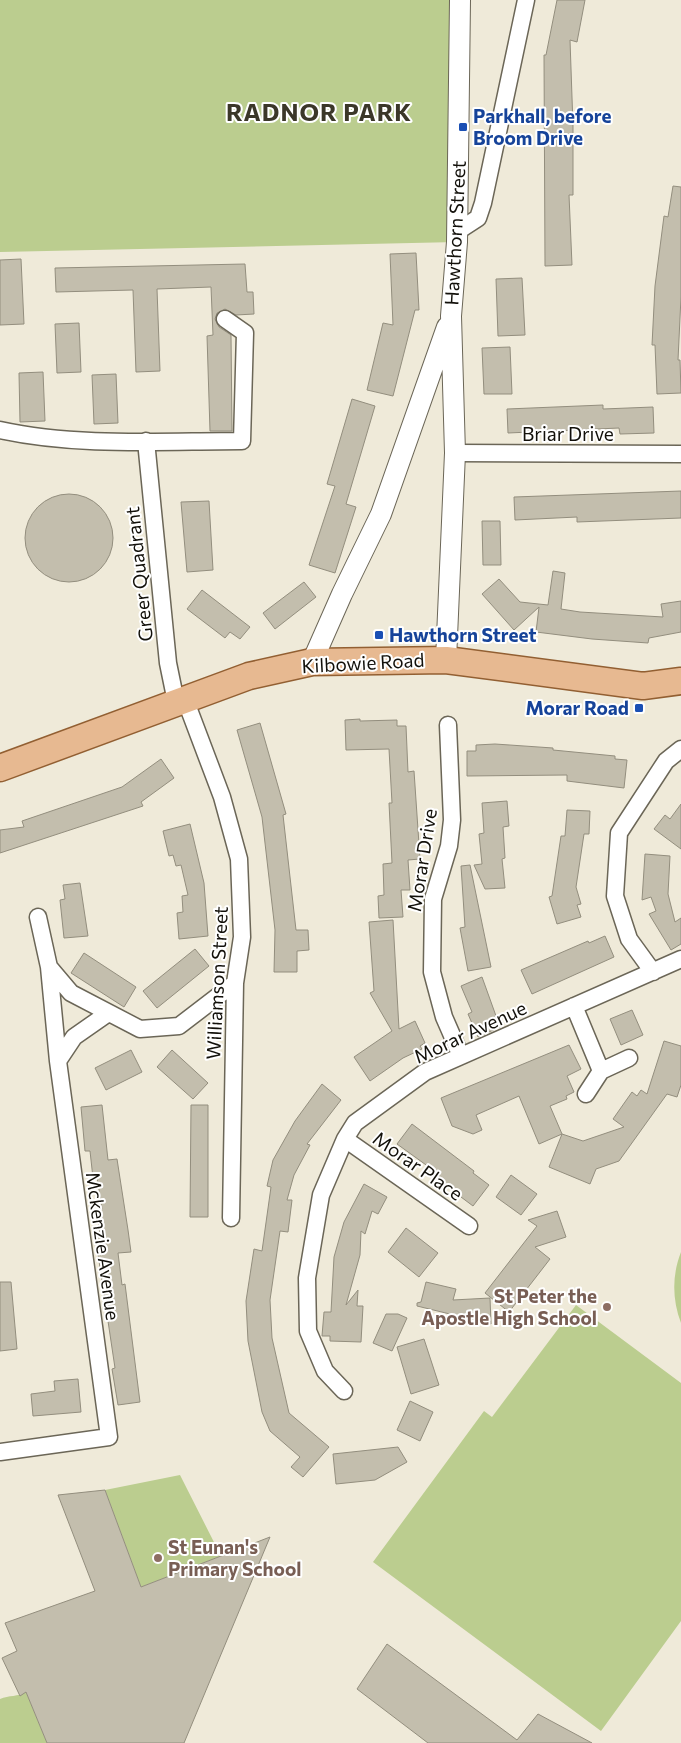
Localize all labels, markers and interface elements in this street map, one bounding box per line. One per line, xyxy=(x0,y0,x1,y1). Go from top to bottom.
district label: RADNOR PARK xyxy=(226,97,412,126)
place label: Parkhall, before Broom Drive xyxy=(473,104,611,149)
marker: Parkhall, before Broom Drive xyxy=(457,121,469,133)
street label: Hawthorn Street xyxy=(439,160,470,306)
street label: Briar Drive xyxy=(522,422,614,445)
street label: Greer Quadrant xyxy=(120,505,157,643)
place label: Hawthorn Street xyxy=(389,623,536,646)
marker: Hawthorn Street xyxy=(373,629,385,641)
street label: Kilbowie Road xyxy=(301,648,425,677)
place label: Morar Road xyxy=(525,696,629,719)
marker: Morar Road xyxy=(633,702,645,714)
street label: Morar Drive xyxy=(402,807,441,913)
street label: Williamson Street xyxy=(201,906,232,1060)
street label: Morar Avenue xyxy=(410,995,530,1068)
street label: Morar Place xyxy=(369,1126,468,1205)
street label: Mckenzie Avenue xyxy=(82,1170,125,1322)
place label: St Peter the Apostle High School xyxy=(421,1284,597,1329)
marker: St Peter the Apostle High School xyxy=(601,1301,613,1313)
place label: St Eunan's Primary School xyxy=(168,1535,301,1580)
marker: St Eunan's Primary School xyxy=(152,1552,164,1564)

